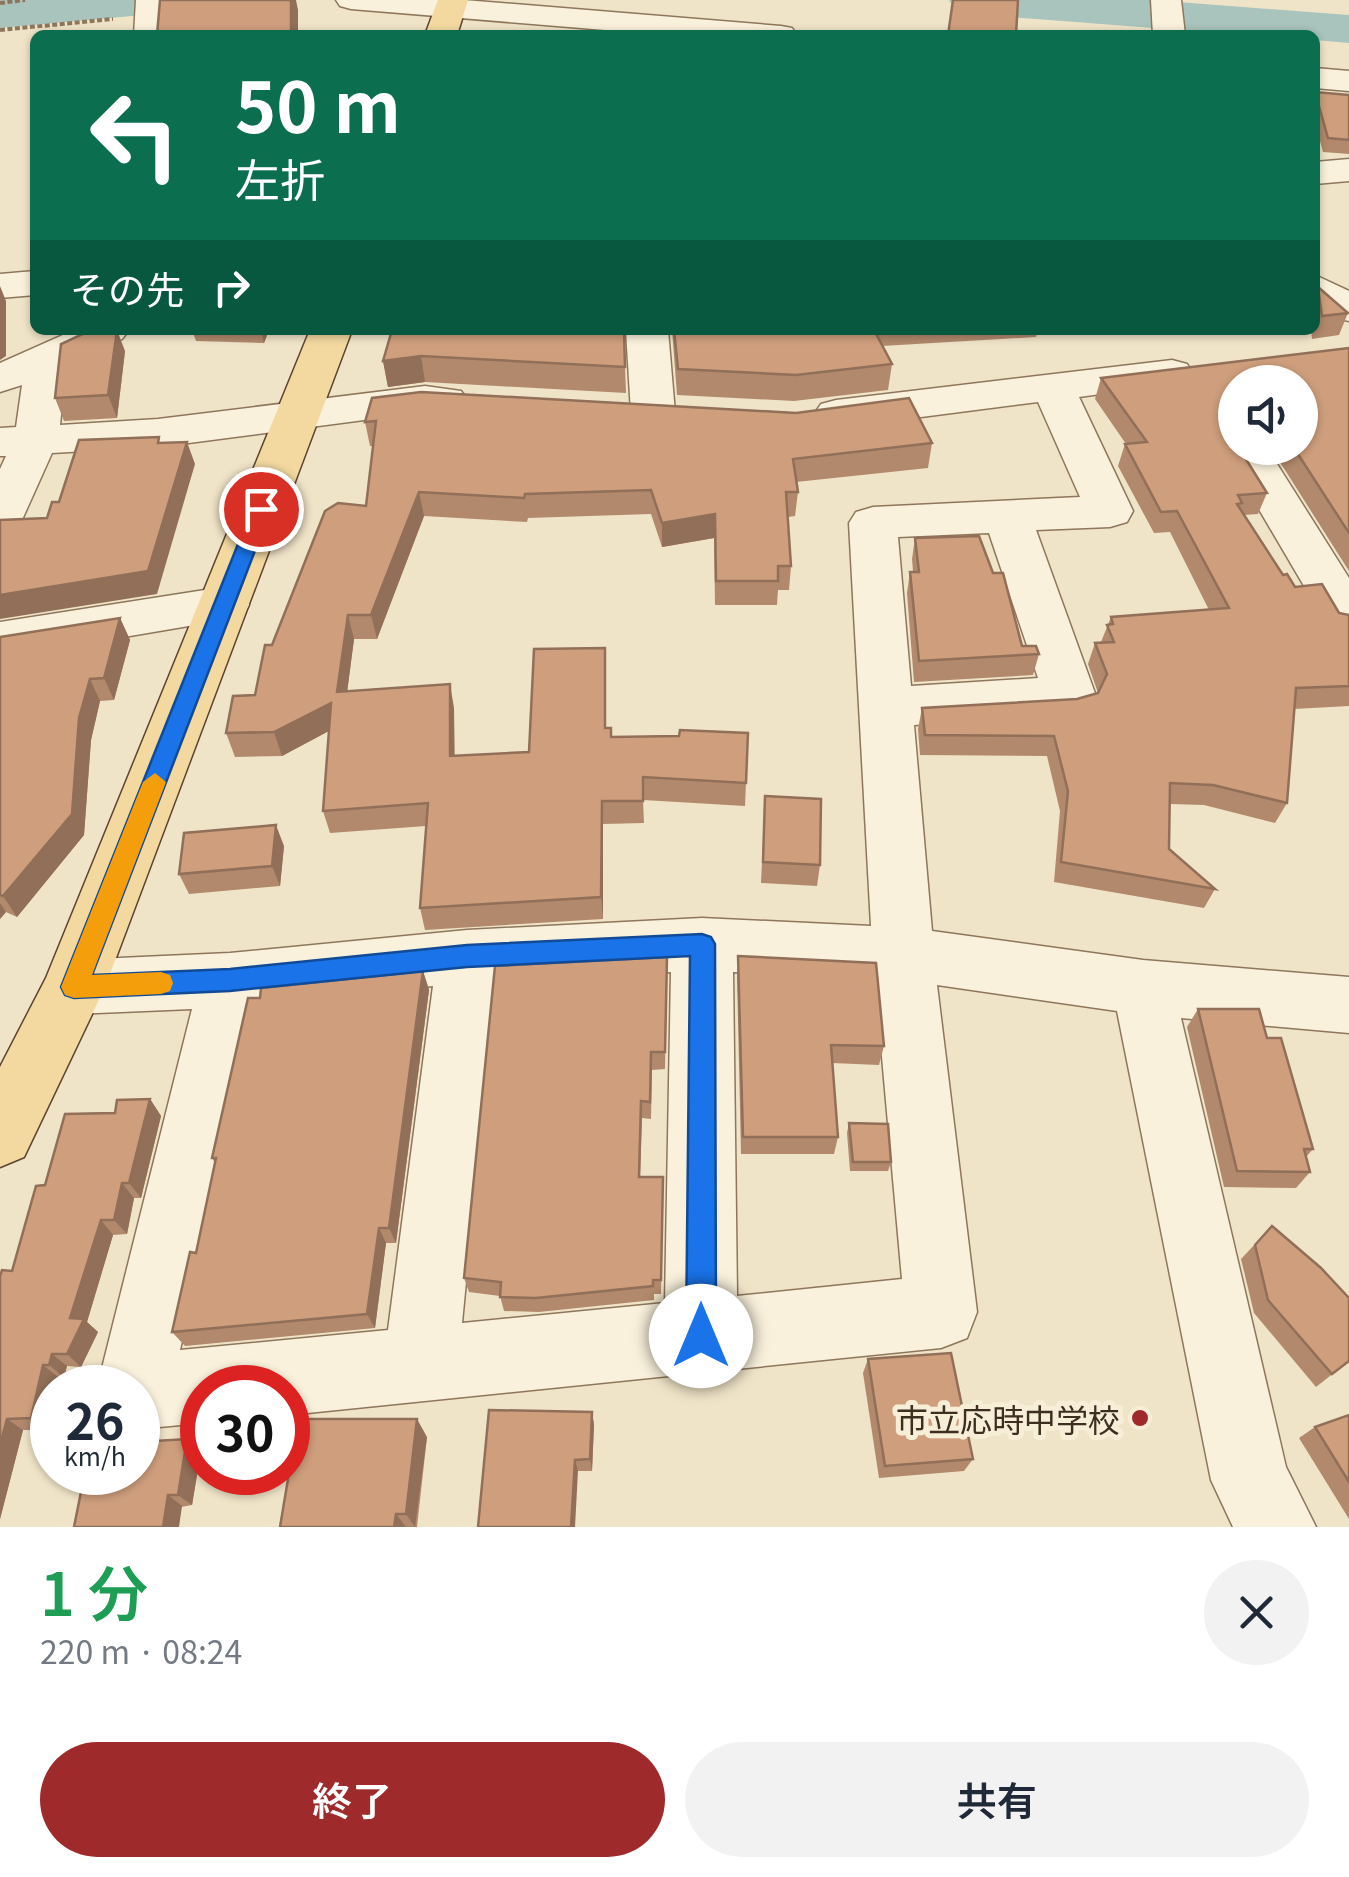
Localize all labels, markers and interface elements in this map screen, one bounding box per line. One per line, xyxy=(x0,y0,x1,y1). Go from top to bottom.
text: 50 m xyxy=(235,52,401,153)
icon: left xyxy=(70,70,200,200)
text: 左折 xyxy=(235,145,325,210)
text: その先 xyxy=(70,260,184,315)
icon: right xyxy=(204,260,259,315)
map controls xyxy=(1218,365,1318,465)
button: sound xyxy=(1218,365,1318,465)
pin xyxy=(219,467,304,552)
icon: arrive xyxy=(234,482,289,537)
position arrow xyxy=(649,1284,753,1388)
speed limit sign: 30 xyxy=(180,1365,310,1495)
text: 26 xyxy=(66,1382,125,1454)
place label: 市立応時中学校 xyxy=(896,1395,1120,1441)
marker: 市立応時中学校 xyxy=(1129,1407,1151,1429)
text: km/h xyxy=(64,1437,126,1473)
text: 1 分 xyxy=(40,1546,148,1633)
button: close xyxy=(1204,1560,1309,1665)
text: 220 m · 08:24 xyxy=(40,1627,242,1673)
button: 終了 xyxy=(40,1742,665,1857)
button: 共有 xyxy=(685,1742,1309,1857)

